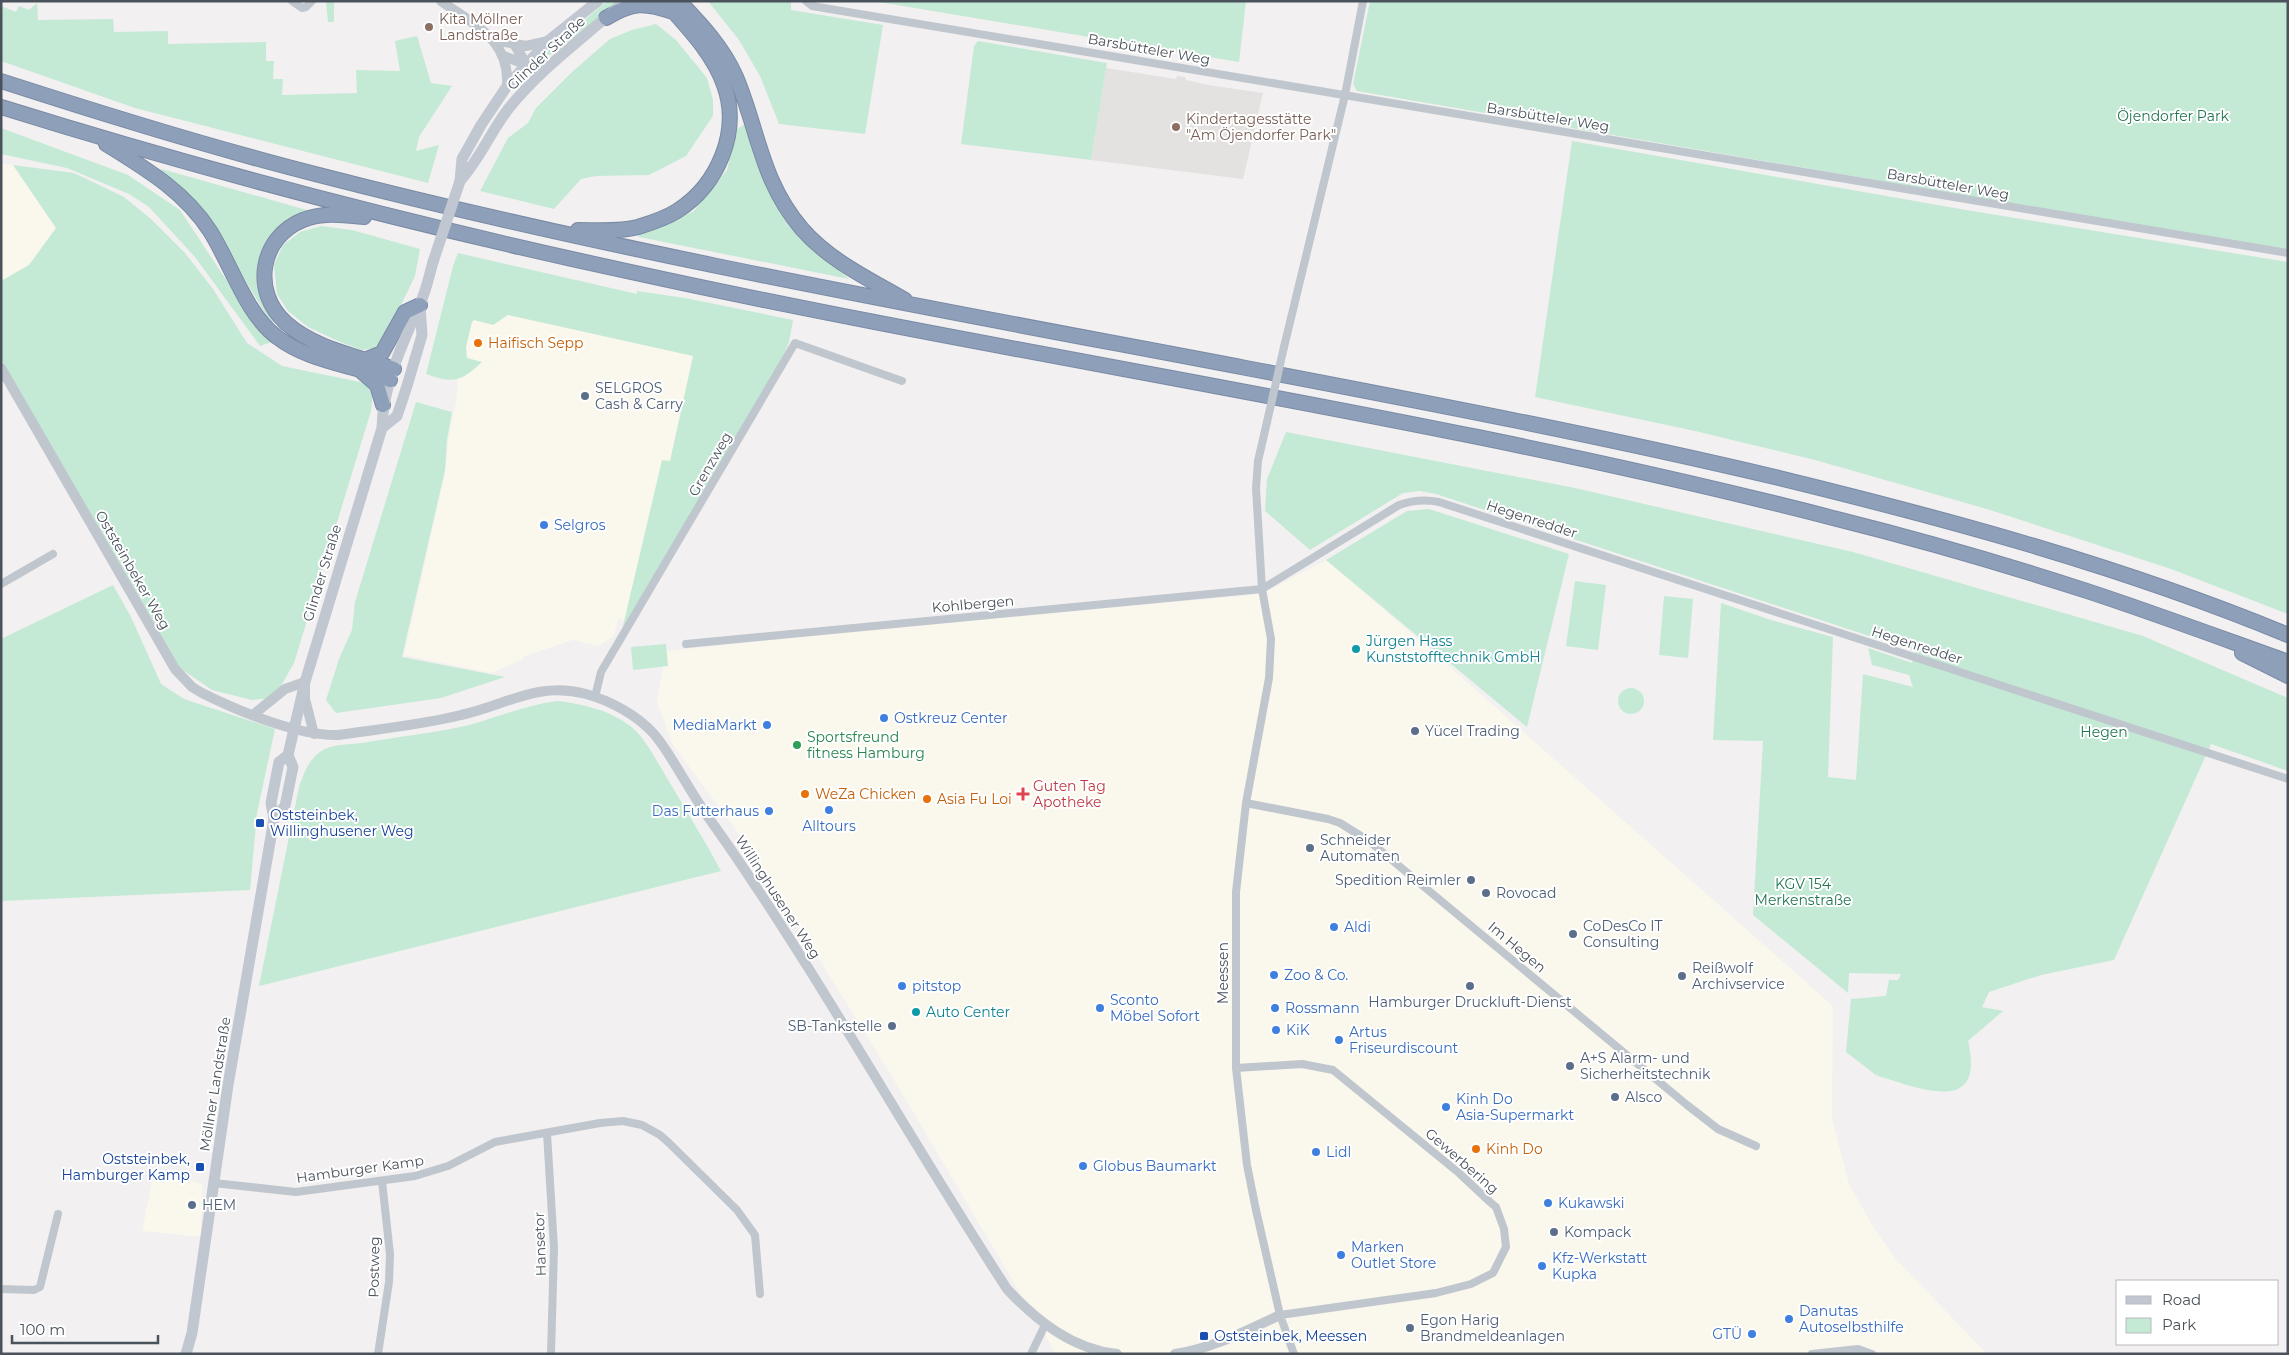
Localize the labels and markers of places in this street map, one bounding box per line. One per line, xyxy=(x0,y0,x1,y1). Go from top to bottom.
place label: Kita Möllner Landstraße xyxy=(439,10,524,44)
marker: Kita Möllner Landstraße xyxy=(423,21,435,33)
place label: Kindertagesstätte "Am Öjendorfer Park" xyxy=(1186,110,1336,144)
marker: Kindertagesstätte "Am Öjendorfer Park" xyxy=(1170,121,1182,133)
place label: Haifisch Sepp xyxy=(488,334,584,352)
marker: Haifisch Sepp xyxy=(472,337,484,349)
place label: SELGROS Cash & Carry xyxy=(595,379,683,413)
marker: SELGROS Cash & Carry xyxy=(579,390,591,402)
place label: Selgros xyxy=(554,516,606,534)
marker: Selgros xyxy=(538,519,550,531)
place label: Jürgen Hass Kunststofftechnik GmbH xyxy=(1365,632,1541,666)
marker: Jürgen Hass Kunststofftechnik GmbH xyxy=(1350,643,1362,655)
place label: Ostkreuz Center xyxy=(894,709,1008,727)
marker: Ostkreuz Center xyxy=(878,712,890,724)
place label: MediaMarkt xyxy=(672,716,757,734)
marker: MediaMarkt xyxy=(761,719,773,731)
place label: Yücel Trading xyxy=(1425,722,1520,740)
marker: Yücel Trading xyxy=(1409,725,1421,737)
place label: Sportsfreund fitness Hamburg xyxy=(807,728,925,762)
marker: Sportsfreund fitness Hamburg xyxy=(791,739,803,751)
place label: Guten Tag Apotheke xyxy=(1033,777,1106,811)
place label: WeZa Chicken xyxy=(815,785,916,803)
marker: WeZa Chicken xyxy=(799,788,811,800)
marker: Guten Tag Apotheke xyxy=(1017,788,1029,800)
place label: Asia Fu Loi xyxy=(937,790,1012,808)
marker: Asia Fu Loi xyxy=(921,793,933,805)
place label: Das Futterhaus xyxy=(652,802,759,820)
marker: Alltours xyxy=(823,804,835,816)
marker: Das Futterhaus xyxy=(763,805,775,817)
place label: Oststeinbek, Willinghusener Weg xyxy=(270,806,414,840)
marker: Oststeinbek, Willinghusener Weg xyxy=(254,817,266,829)
place label: Alltours xyxy=(802,817,856,835)
place label: Schneider Automaten xyxy=(1320,831,1400,865)
marker: Schneider Automaten xyxy=(1304,842,1316,854)
place label: Spedition Reimler xyxy=(1335,871,1461,889)
marker: Spedition Reimler xyxy=(1465,874,1477,886)
place label: Rovocad xyxy=(1496,884,1556,902)
marker: Rovocad xyxy=(1480,887,1492,899)
place label: CoDesCo IT Consulting xyxy=(1583,917,1663,951)
place label: Aldi xyxy=(1344,918,1371,936)
marker: Aldi xyxy=(1328,921,1340,933)
marker: CoDesCo IT Consulting xyxy=(1567,928,1579,940)
place label: Reißwolf Archivservice xyxy=(1692,959,1785,993)
place label: Zoo & Co. xyxy=(1284,966,1348,984)
marker: Zoo & Co. xyxy=(1268,969,1280,981)
marker: Reißwolf Archivservice xyxy=(1676,970,1688,982)
place label: pitstop xyxy=(912,977,961,995)
marker: pitstop xyxy=(896,980,908,992)
marker: Hamburger Druckluft-Dienst xyxy=(1464,980,1476,992)
place label: Sconto Möbel Sofort xyxy=(1110,991,1200,1025)
place label: Hamburger Druckluft-Dienst xyxy=(1368,993,1572,1011)
place label: Rossmann xyxy=(1285,999,1360,1017)
marker: Sconto Möbel Sofort xyxy=(1094,1002,1106,1014)
marker: Rossmann xyxy=(1269,1002,1281,1014)
place label: Auto Center xyxy=(926,1003,1011,1021)
marker: Auto Center xyxy=(910,1006,922,1018)
place label: SB-Tankstelle xyxy=(788,1017,882,1035)
marker: SB-Tankstelle xyxy=(886,1020,898,1032)
place label: KiK xyxy=(1286,1021,1310,1039)
place label: Artus Friseurdiscount xyxy=(1349,1023,1459,1057)
marker: KiK xyxy=(1270,1024,1282,1036)
marker: Artus Friseurdiscount xyxy=(1333,1034,1345,1046)
place label: A+S Alarm- und Sicherheitstechnik xyxy=(1580,1049,1711,1083)
marker: A+S Alarm- und Sicherheitstechnik xyxy=(1564,1060,1576,1072)
place label: Alsco xyxy=(1625,1088,1662,1106)
place label: Kinh Do Asia-Supermarkt xyxy=(1456,1090,1574,1124)
marker: Alsco xyxy=(1609,1091,1621,1103)
marker: Kinh Do Asia-Supermarkt xyxy=(1440,1101,1452,1113)
place label: Kinh Do xyxy=(1486,1140,1543,1158)
place label: Lidl xyxy=(1326,1143,1351,1161)
marker: Kinh Do xyxy=(1470,1143,1482,1155)
marker: Lidl xyxy=(1310,1146,1322,1158)
place label: Oststeinbek, Hamburger Kamp xyxy=(61,1150,190,1184)
place label: Globus Baumarkt xyxy=(1093,1157,1217,1175)
marker: Globus Baumarkt xyxy=(1077,1160,1089,1172)
marker: Oststeinbek, Hamburger Kamp xyxy=(194,1161,206,1173)
place label: Kukawski xyxy=(1558,1194,1625,1212)
place label: HEM xyxy=(202,1196,236,1214)
marker: Kukawski xyxy=(1542,1197,1554,1209)
marker: HEM xyxy=(186,1199,198,1211)
place label: Kompack xyxy=(1564,1223,1632,1241)
marker: Kompack xyxy=(1548,1226,1560,1238)
place label: Marken Outlet Store xyxy=(1351,1238,1436,1272)
marker: Marken Outlet Store xyxy=(1335,1249,1347,1261)
place label: Kfz-Werkstatt Kupka xyxy=(1552,1249,1648,1283)
marker: Kfz-Werkstatt Kupka xyxy=(1536,1260,1548,1272)
place label: Danutas Autoselbsthilfe xyxy=(1799,1302,1904,1336)
place label: Egon Harig Brandmeldeanlagen xyxy=(1420,1311,1565,1345)
marker: Danutas Autoselbsthilfe xyxy=(1783,1313,1795,1325)
marker: Egon Harig Brandmeldeanlagen xyxy=(1404,1322,1416,1334)
place label: GTÜ xyxy=(1712,1325,1742,1343)
place label: Oststeinbek, Meessen xyxy=(1214,1327,1367,1345)
marker: GTÜ xyxy=(1746,1328,1758,1340)
marker: Oststeinbek, Meessen xyxy=(1198,1330,1210,1342)

